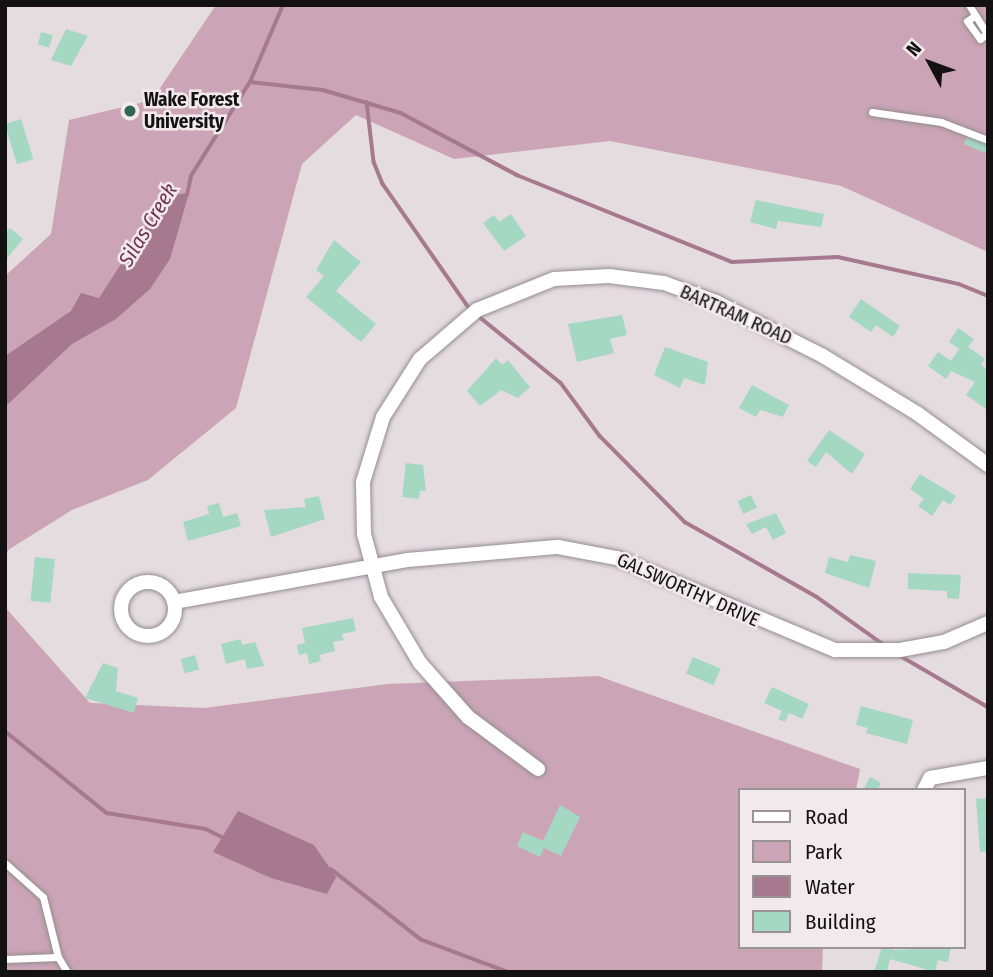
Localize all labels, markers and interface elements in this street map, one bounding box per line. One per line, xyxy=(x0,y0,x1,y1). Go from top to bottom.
north arrow xyxy=(895,28,965,98)
text: N xyxy=(901,37,926,61)
place label: Wake Forest University xyxy=(144,89,239,133)
marker: Wake Forest University xyxy=(122,103,138,119)
water label: Silas Creek xyxy=(113,179,183,271)
street label: BARTRAM ROAD xyxy=(676,280,796,350)
street label: GALSWORTHY DRIVE xyxy=(613,548,763,632)
legend xyxy=(738,788,965,949)
text: Road xyxy=(805,804,849,830)
text: Park xyxy=(805,839,842,865)
text: Water xyxy=(805,874,855,900)
text: Building xyxy=(805,909,876,935)

